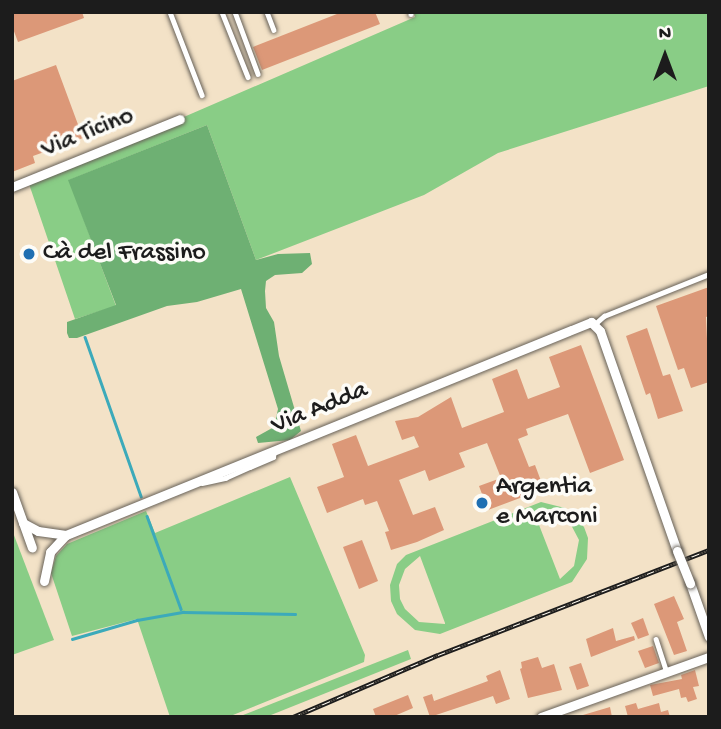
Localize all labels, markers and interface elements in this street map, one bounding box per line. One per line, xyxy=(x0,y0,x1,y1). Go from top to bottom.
north arrow xyxy=(630,21,700,91)
text: N xyxy=(659,23,671,46)
street label: Via Ticino xyxy=(37,101,139,167)
place label: Cà del Frassino xyxy=(43,238,206,270)
marker: Cà del Frassino xyxy=(21,246,37,262)
street label: Via Adda xyxy=(267,376,373,442)
place label: Argentia e Marconi xyxy=(496,472,598,534)
marker: Argentia e Marconi xyxy=(474,495,490,511)

